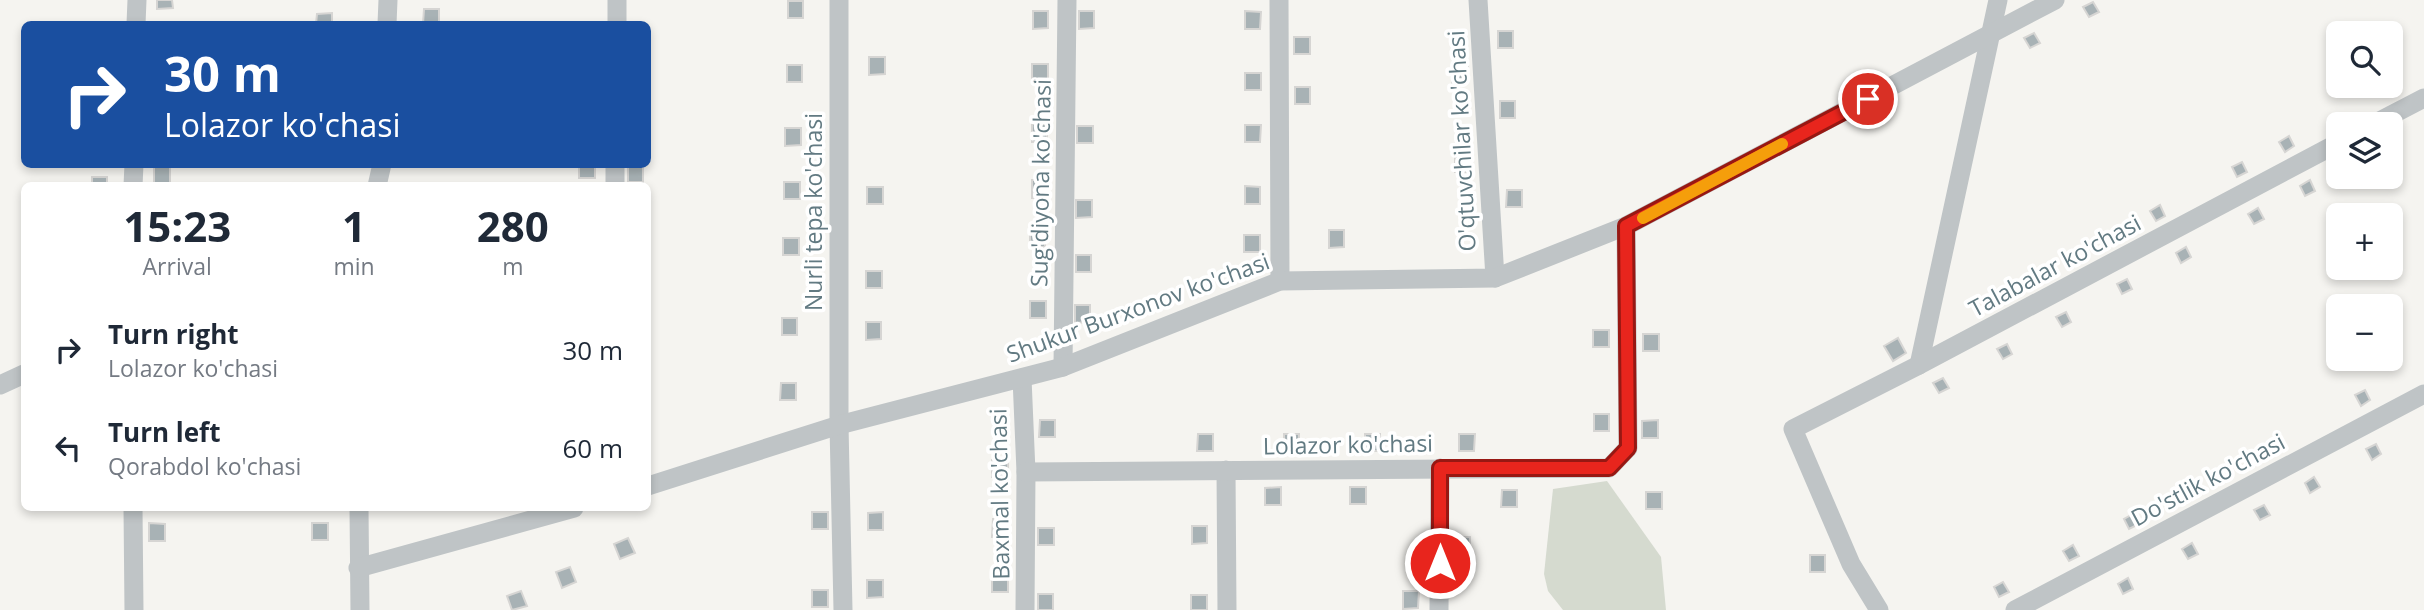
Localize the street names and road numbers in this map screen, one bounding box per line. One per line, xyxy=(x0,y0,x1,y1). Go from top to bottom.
street label: O'qtuvchilar ko'chasi xyxy=(1439,30,1483,252)
street label: Sug'diyona ko'chasi xyxy=(1022,79,1058,287)
street label: Nurli tepa ko'chasi xyxy=(797,113,829,311)
street label: Talabalar ko'chasi xyxy=(1963,206,2146,324)
street label: Shukur Burxonov ko'chasi xyxy=(1002,245,1274,370)
street label: Baxmal ko'chasi xyxy=(982,408,1016,580)
street label: Do'stlik ko'chasi xyxy=(2125,425,2290,533)
street label: Lolazor ko'chasi xyxy=(1263,427,1433,461)

